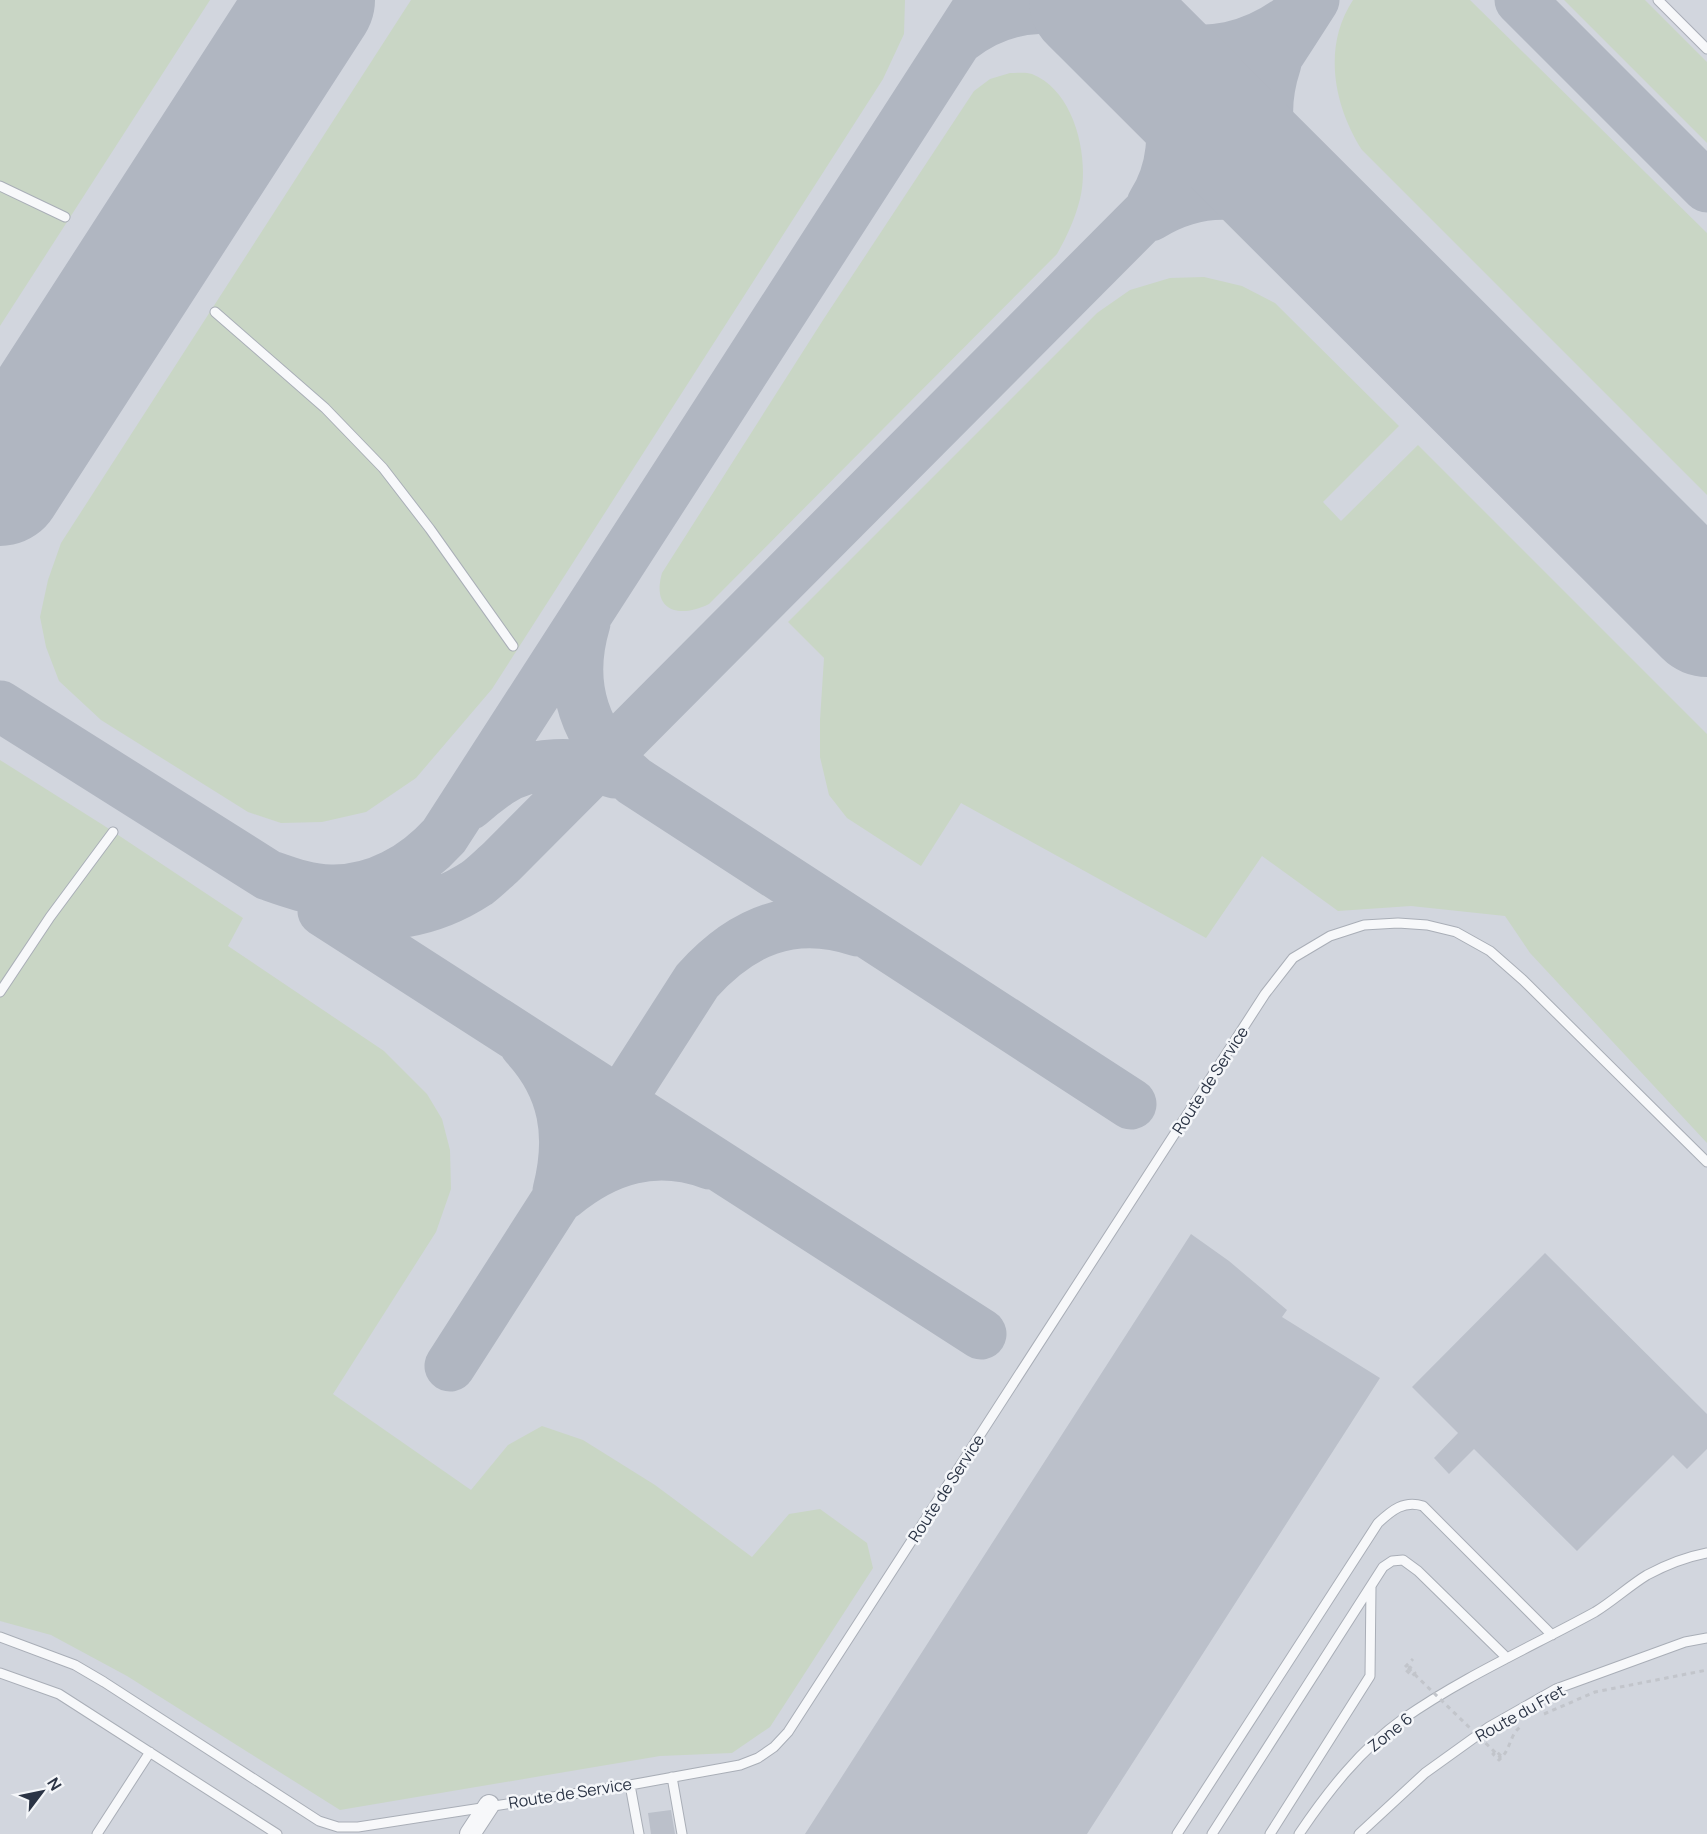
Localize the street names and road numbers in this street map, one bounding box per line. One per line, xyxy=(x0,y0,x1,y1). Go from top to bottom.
street label: Route de Service xyxy=(1167,1022,1253,1138)
street label: Route de Service xyxy=(903,1430,989,1546)
street label: Route du Fret xyxy=(1471,1679,1569,1747)
street label: Zone 6 xyxy=(1363,1707,1417,1757)
street label: Route de Service xyxy=(507,1772,633,1814)

